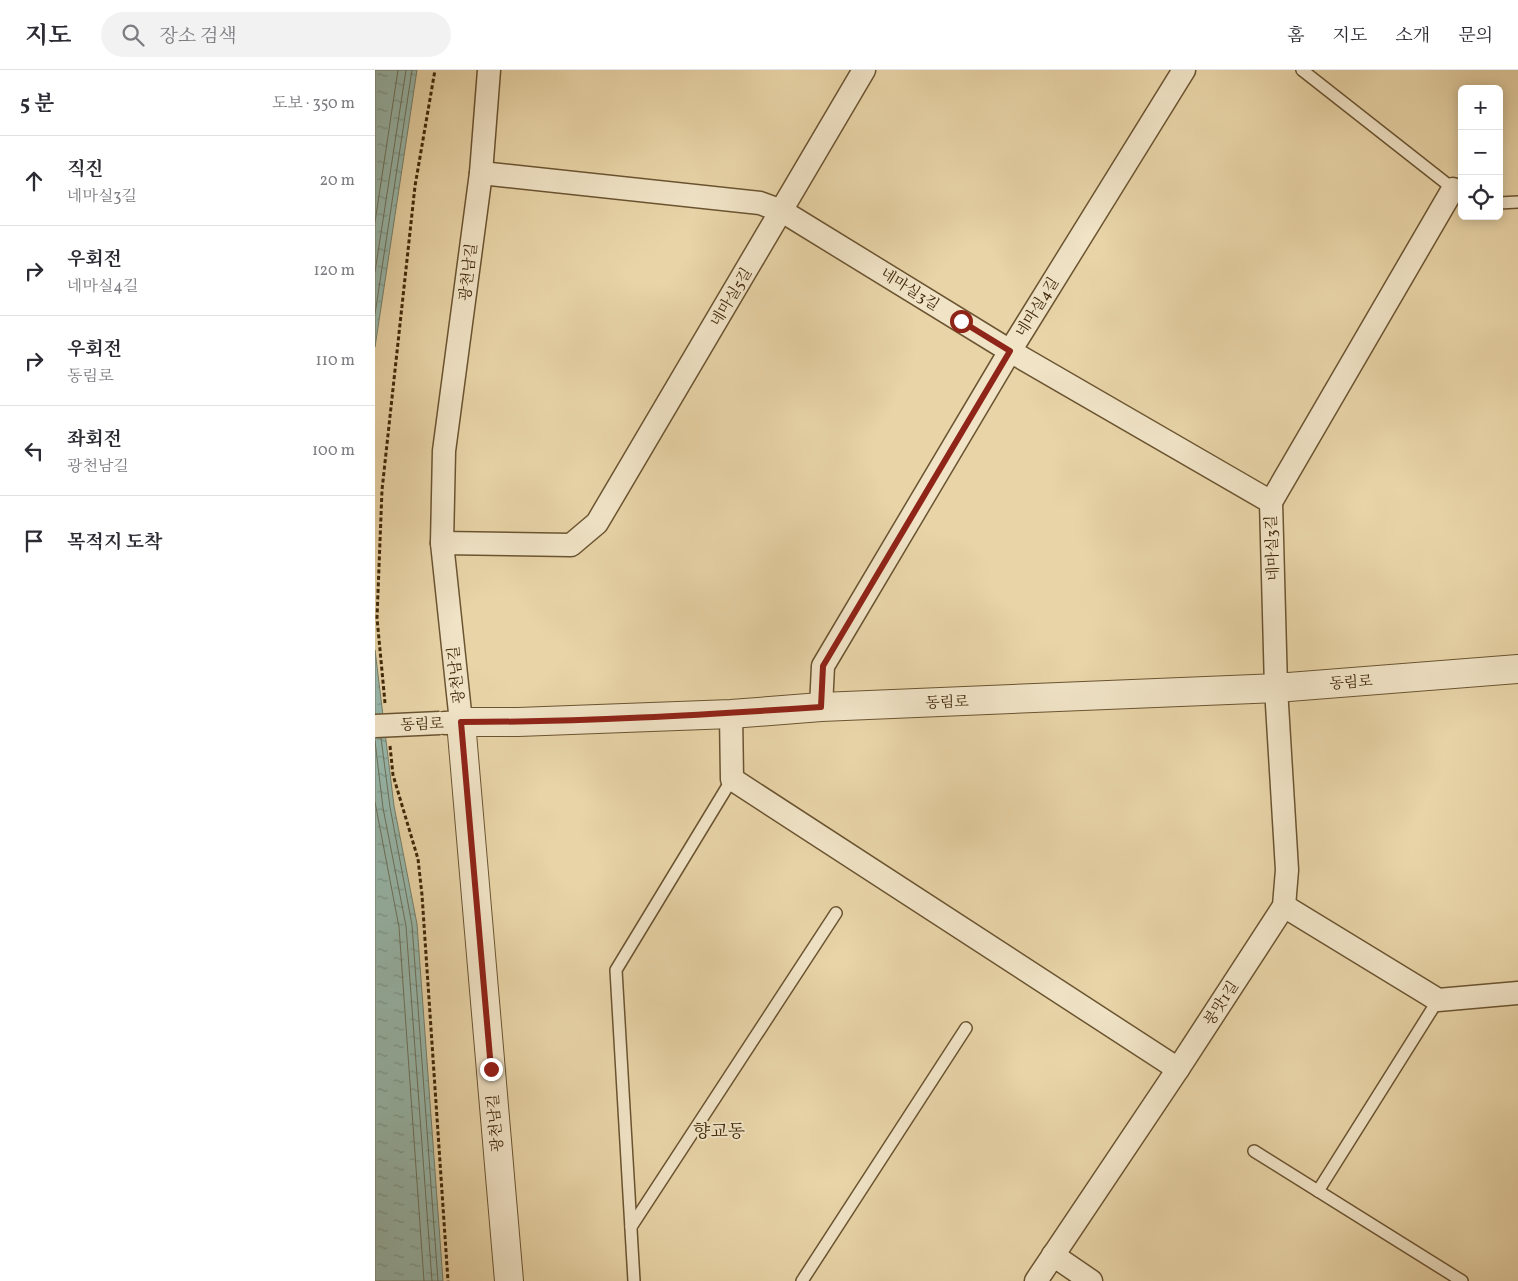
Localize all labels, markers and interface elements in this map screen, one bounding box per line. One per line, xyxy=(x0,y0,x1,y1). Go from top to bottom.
search box xyxy=(101,12,451,57)
text: 지도 xyxy=(25,20,71,54)
icon: search xyxy=(119,21,147,49)
text: 장소 검색 xyxy=(159,24,237,50)
text: 홈 xyxy=(1287,24,1305,49)
text: 지도 xyxy=(1333,24,1367,49)
text: 소개 xyxy=(1395,24,1430,49)
text: 문의 xyxy=(1458,24,1493,49)
map controls xyxy=(1458,85,1503,220)
button: + xyxy=(1458,85,1503,130)
text: 5 분 xyxy=(20,90,55,119)
text: 도보 · 350 m xyxy=(272,93,355,115)
button: − xyxy=(1458,130,1503,175)
text: 직진 xyxy=(67,157,104,183)
icon: ahead xyxy=(20,167,48,195)
text: 20 m xyxy=(320,170,355,192)
button: locate xyxy=(1458,175,1503,220)
text: 네마실3길 xyxy=(67,186,137,208)
street label: 광천남길 xyxy=(456,242,483,302)
text: 우회전 xyxy=(67,247,122,273)
icon: right xyxy=(20,257,48,285)
text: 120 m xyxy=(313,260,355,282)
street label: 네마실5길 xyxy=(706,264,758,331)
street label: 네마실3길 xyxy=(876,264,943,317)
street label: 네마실4길 xyxy=(1012,274,1065,342)
text: 네마실4길 xyxy=(67,276,138,298)
route start xyxy=(950,310,973,333)
text: 우회전 xyxy=(67,337,122,363)
icon: right xyxy=(20,347,48,375)
text: 110 m xyxy=(316,350,355,372)
text: 동림로 xyxy=(67,366,113,388)
text: 좌회전 xyxy=(67,427,122,453)
icon: left xyxy=(20,437,48,465)
text: 100 m xyxy=(312,440,355,462)
text: 광천남길 xyxy=(67,456,129,478)
street label: 네마실3길 xyxy=(1262,515,1285,581)
icon: arrive xyxy=(20,527,48,555)
text: 목적지 도착 xyxy=(67,530,163,556)
street label: 광천남길 xyxy=(444,645,471,705)
street label: 동림로 xyxy=(1329,671,1374,695)
street label: 동림로 xyxy=(925,692,970,715)
street label: 동림로 xyxy=(400,714,445,737)
street label: 붕맛1길 xyxy=(1200,977,1244,1030)
route end xyxy=(480,1058,503,1081)
street label: 광천남길 xyxy=(484,1093,509,1153)
district label: 향교동 xyxy=(693,1120,745,1145)

